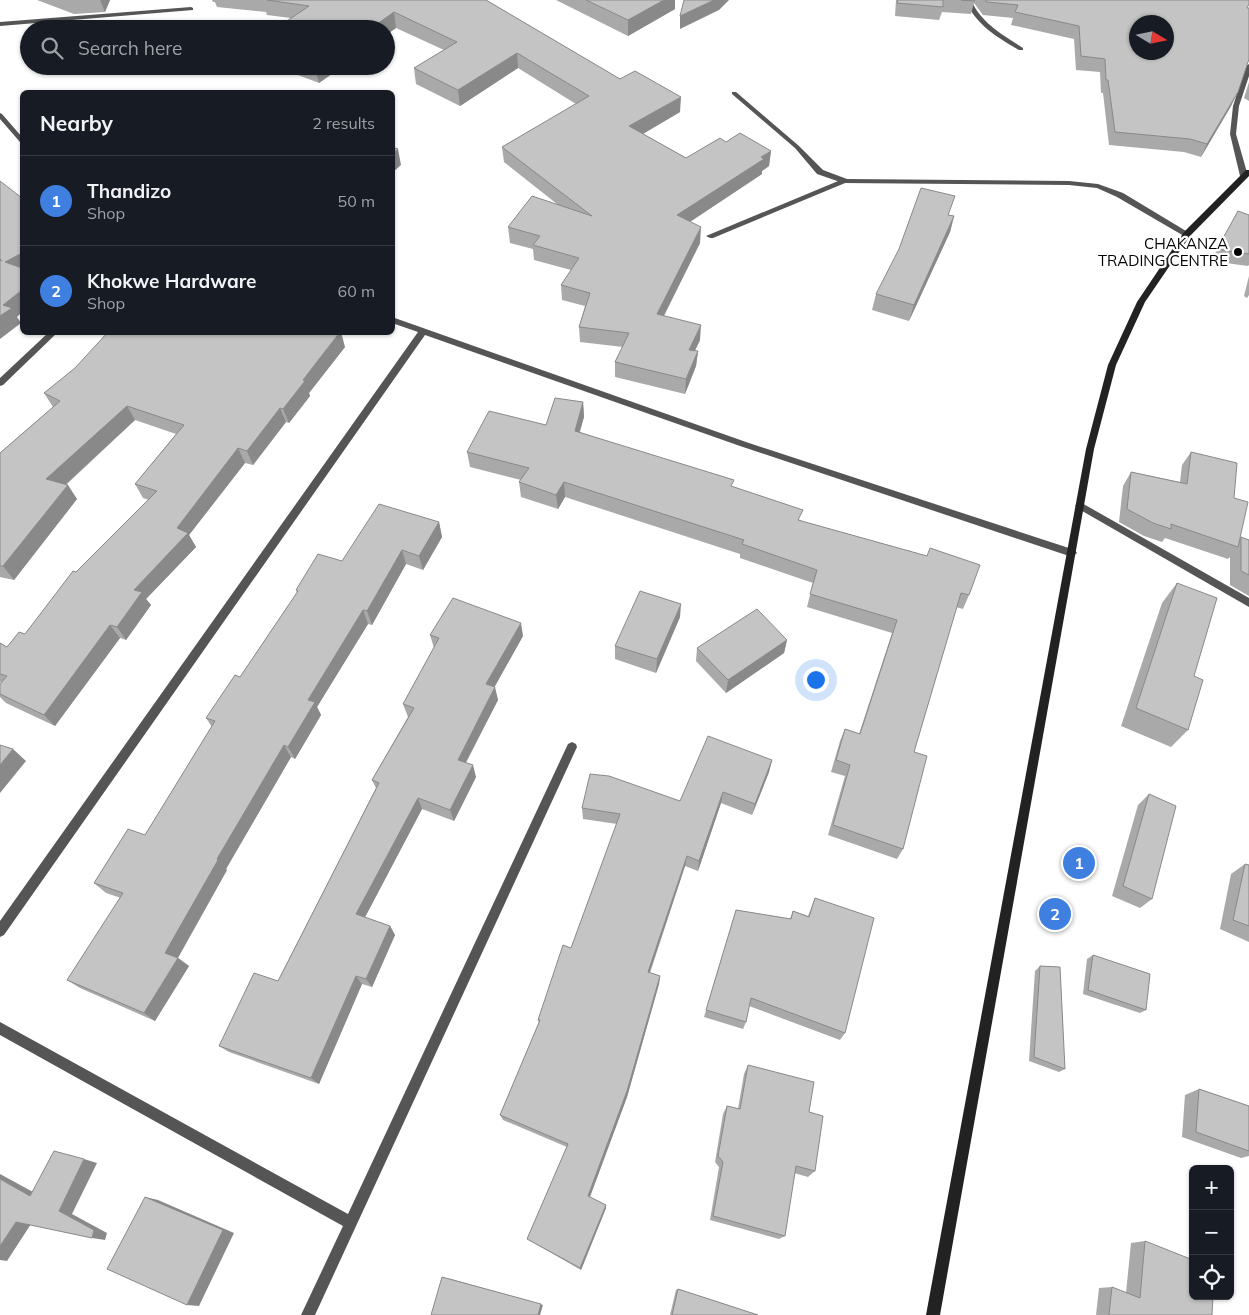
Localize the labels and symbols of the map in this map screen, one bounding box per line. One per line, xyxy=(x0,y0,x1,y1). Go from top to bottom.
north arrow xyxy=(1129,15,1174,60)
place label: CHAKANZA TRADING CENTRE xyxy=(1098,234,1228,270)
marker: CHAKANZA TRADING CENTRE xyxy=(1232,246,1244,258)
your location xyxy=(803,667,829,693)
pin: 1 xyxy=(1063,844,1095,882)
pin: 2 xyxy=(1039,895,1071,933)

